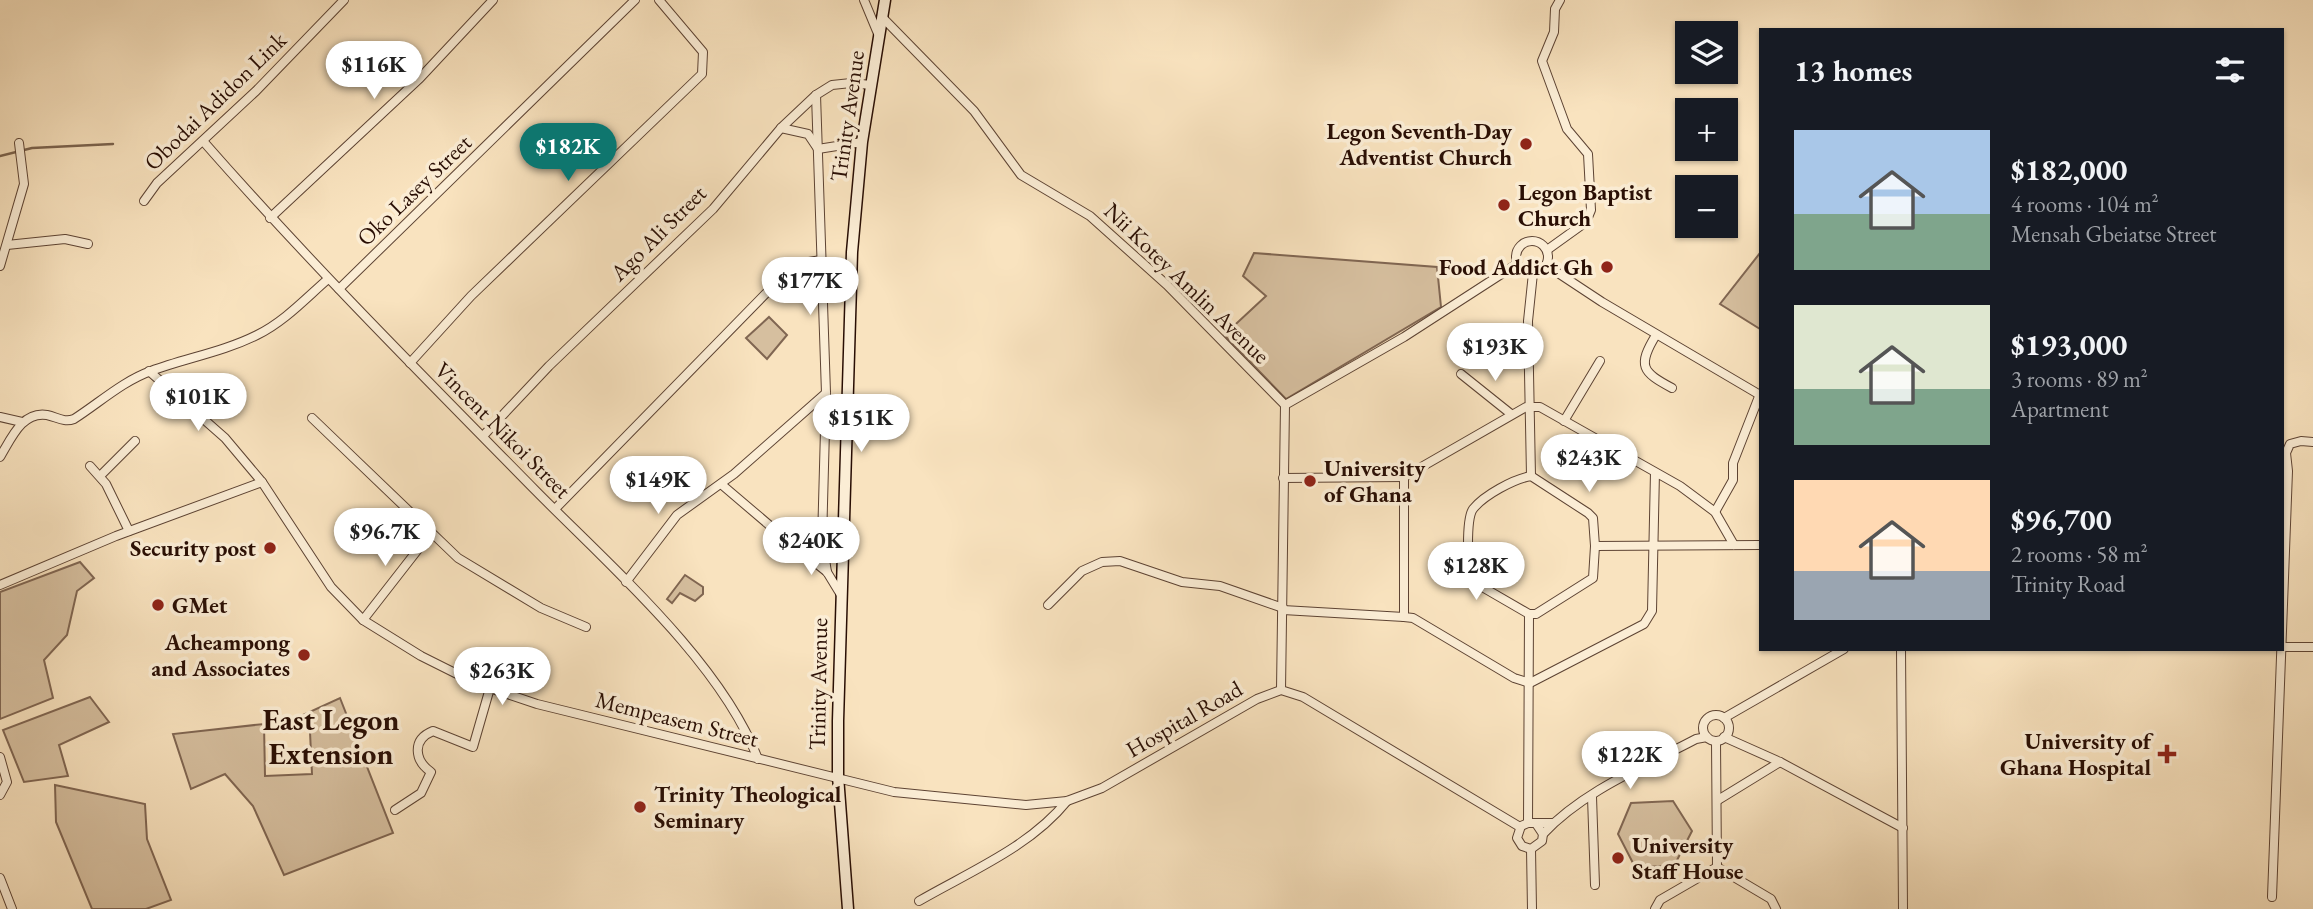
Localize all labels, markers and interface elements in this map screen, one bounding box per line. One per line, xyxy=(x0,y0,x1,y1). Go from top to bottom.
map controls xyxy=(1675,21,1738,238)
button: layers xyxy=(1675,21,1738,84)
street label: Obodai Adidon Link xyxy=(137,24,293,177)
pin: $116K xyxy=(325,42,423,101)
street label: Trinity Avenue xyxy=(823,48,871,184)
text: $116K xyxy=(342,49,406,79)
text: 13 homes xyxy=(1794,51,1912,90)
icon: filters xyxy=(2211,51,2249,89)
button: + xyxy=(1675,98,1738,161)
place label: Legon Seventh-Day Adventist Church xyxy=(1326,116,1513,172)
pin: $182K xyxy=(519,124,617,183)
street label: Oko Lasey Street xyxy=(350,127,478,252)
text: $182K xyxy=(536,131,600,161)
marker: Legon Seventh-Day Adventist Church xyxy=(1518,136,1534,152)
text: $182,000 xyxy=(2011,150,2127,189)
icon: home xyxy=(1850,158,1934,242)
button: − xyxy=(1675,175,1738,238)
place label: Legon Baptist Church xyxy=(1518,177,1652,233)
street label: Ago Ali Street xyxy=(603,178,713,288)
text: 4 rooms · 104 m² xyxy=(2011,189,2159,219)
street label: Nii Kotey Amlin Avenue xyxy=(1098,196,1276,370)
marker: Legon Baptist Church xyxy=(1496,197,1512,213)
text: Mensah Gbeiatse Street xyxy=(2011,219,2217,249)
place label: Food Addict Gh xyxy=(1439,252,1593,282)
pin: $177K xyxy=(761,258,859,317)
marker: Food Addict Gh xyxy=(1599,259,1615,275)
text: $177K xyxy=(778,265,842,295)
pin: $193K xyxy=(1446,324,1544,383)
text: $193,000 xyxy=(2011,325,2127,364)
text: $193K xyxy=(1463,331,1527,361)
icon: home xyxy=(1850,333,1934,417)
street label: Vincent Nikoi Street xyxy=(428,355,578,505)
text: 3 rooms · 89 m² xyxy=(2011,364,2148,394)
pin: $101K xyxy=(149,374,247,433)
text: $101K xyxy=(166,381,230,411)
pin: $151K xyxy=(812,394,910,454)
text: Apartment xyxy=(2011,394,2109,424)
text: $151K xyxy=(829,402,893,432)
pin: $243K xyxy=(1540,434,1638,494)
text: $243K xyxy=(1557,442,1621,472)
place label: University of Ghana xyxy=(1324,453,1426,509)
pin: $149K xyxy=(609,456,707,516)
text: $149K xyxy=(626,464,690,494)
marker: University of Ghana xyxy=(1302,473,1318,489)
text: $96,700 xyxy=(2011,500,2112,539)
pin: $96.7K xyxy=(328,508,442,568)
icon: home xyxy=(1850,508,1934,592)
text: $96.7K xyxy=(350,516,420,546)
pin: $240K xyxy=(762,518,860,577)
text: $240K xyxy=(779,525,843,555)
place label: Security post xyxy=(130,533,256,563)
text: 2 rooms · 58 m² xyxy=(2011,539,2148,569)
marker: Security post xyxy=(262,540,278,556)
pin: $128K xyxy=(1427,542,1525,602)
text: $128K xyxy=(1444,550,1508,580)
text: Trinity Road xyxy=(2011,569,2125,599)
place label: GMet xyxy=(172,590,228,620)
marker: GMet xyxy=(150,597,166,613)
street label: Trinity Avenue xyxy=(802,618,834,750)
place label: Acheampong and Associates xyxy=(151,627,290,683)
marker: Acheampong and Associates xyxy=(296,647,312,663)
pin: $263K xyxy=(453,648,551,707)
text: $263K xyxy=(470,655,534,685)
street label: Hospital Road xyxy=(1120,673,1248,764)
street label: Mempeasem Street xyxy=(593,684,762,754)
district label: East Legon Extension xyxy=(263,700,399,773)
place label: University of Ghana Hospital xyxy=(2000,726,2154,782)
pin: $122K xyxy=(1581,732,1679,791)
text: $122K xyxy=(1598,739,1662,769)
marker: University of Ghana Hospital xyxy=(2157,744,2177,764)
place label: Trinity Theological Seminary xyxy=(654,779,842,835)
marker: Trinity Theological Seminary xyxy=(632,799,648,815)
place label: University Staff House xyxy=(1632,830,1744,886)
marker: University Staff House xyxy=(1610,850,1626,866)

